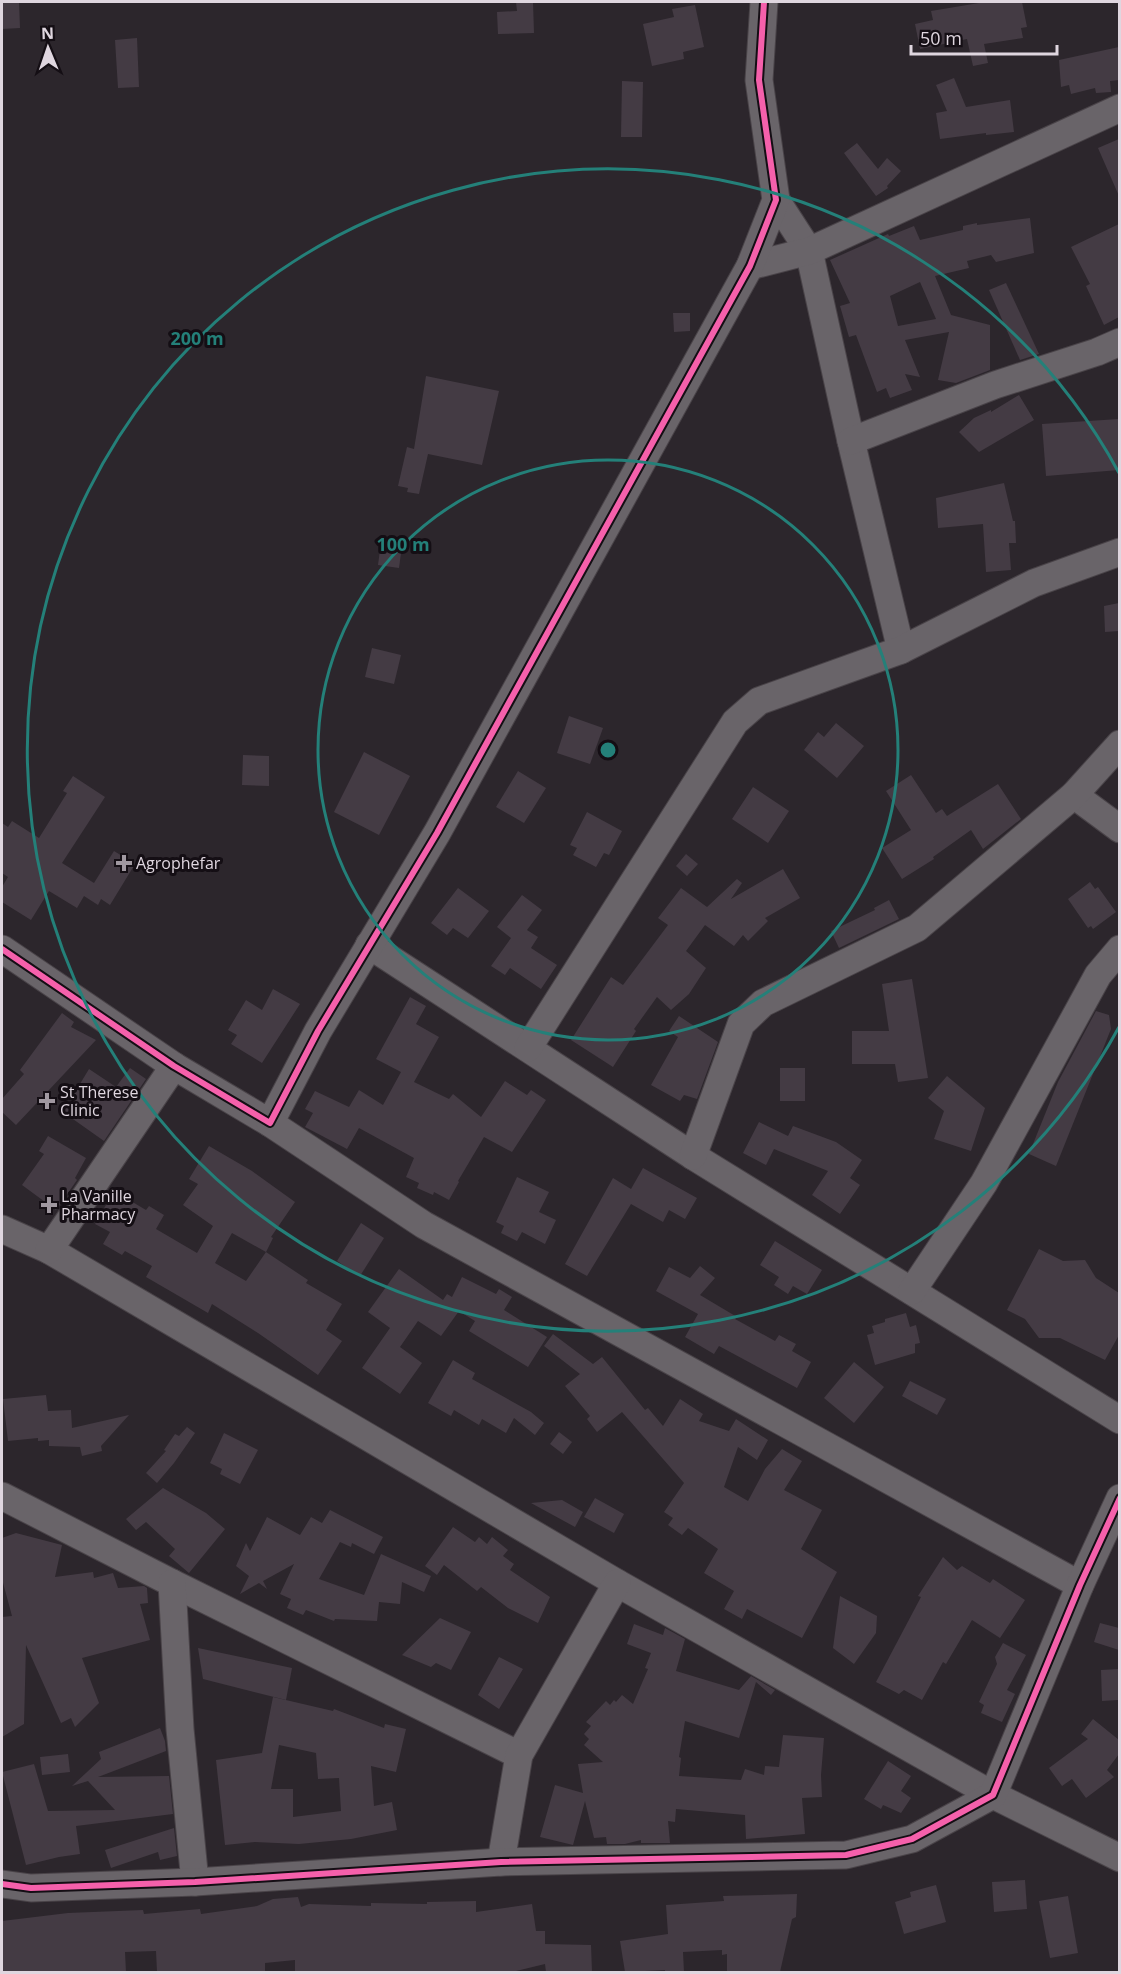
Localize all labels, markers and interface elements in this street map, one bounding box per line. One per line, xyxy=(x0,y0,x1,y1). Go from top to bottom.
north arrow xyxy=(18,18,78,78)
scale bar xyxy=(911,18,1056,56)
text: N xyxy=(41,22,54,44)
text: 50 m xyxy=(920,26,962,50)
text: 200 m xyxy=(170,326,224,350)
text: 100 m xyxy=(376,532,430,556)
centre of rings xyxy=(598,740,618,760)
place label: Agrophefar xyxy=(136,852,221,874)
marker: Agrophefar xyxy=(117,856,131,870)
place label: St Therese Clinic xyxy=(60,1081,138,1121)
marker: St Therese Clinic xyxy=(38,1092,56,1110)
place label: La Vanille Pharmacy xyxy=(61,1185,136,1225)
marker: La Vanille Pharmacy xyxy=(42,1198,56,1212)

